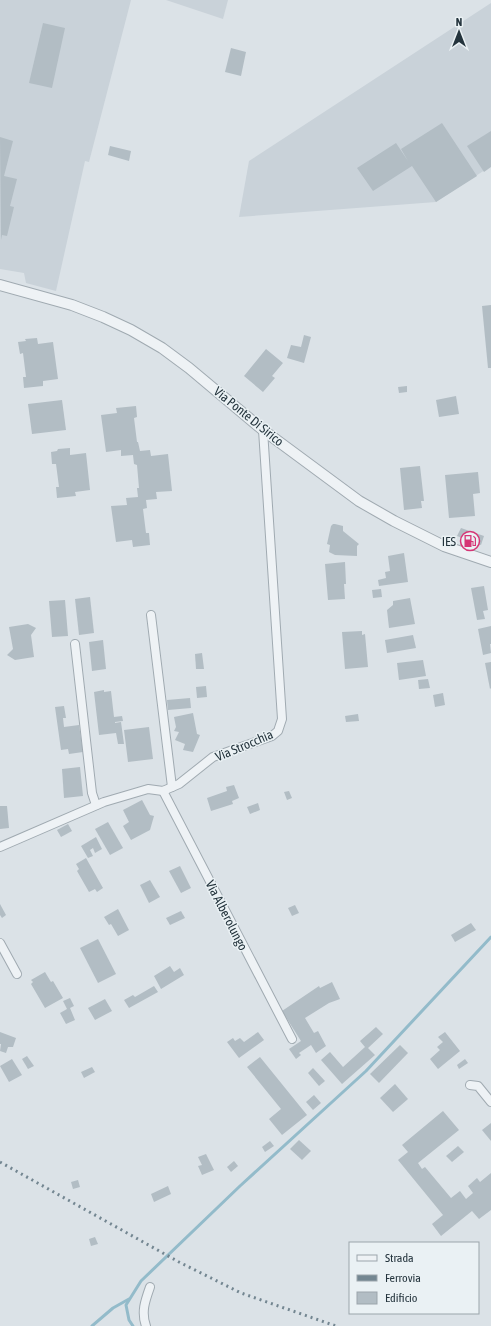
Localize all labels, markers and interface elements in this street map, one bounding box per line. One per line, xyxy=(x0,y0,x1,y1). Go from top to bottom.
north arrow xyxy=(439,12,479,52)
text: N xyxy=(456,16,462,28)
street label: Via Ponte Di Sirico xyxy=(211,384,287,449)
fuel station icon: IES xyxy=(459,530,481,552)
place label: IES xyxy=(442,534,457,549)
street label: Via Strocchia xyxy=(213,727,275,764)
street label: Via Alberolungo xyxy=(203,878,251,953)
legend xyxy=(349,1242,479,1314)
text: Strada xyxy=(385,1251,414,1265)
text: Ferrovia xyxy=(385,1271,421,1285)
text: Edificio xyxy=(385,1291,418,1305)

